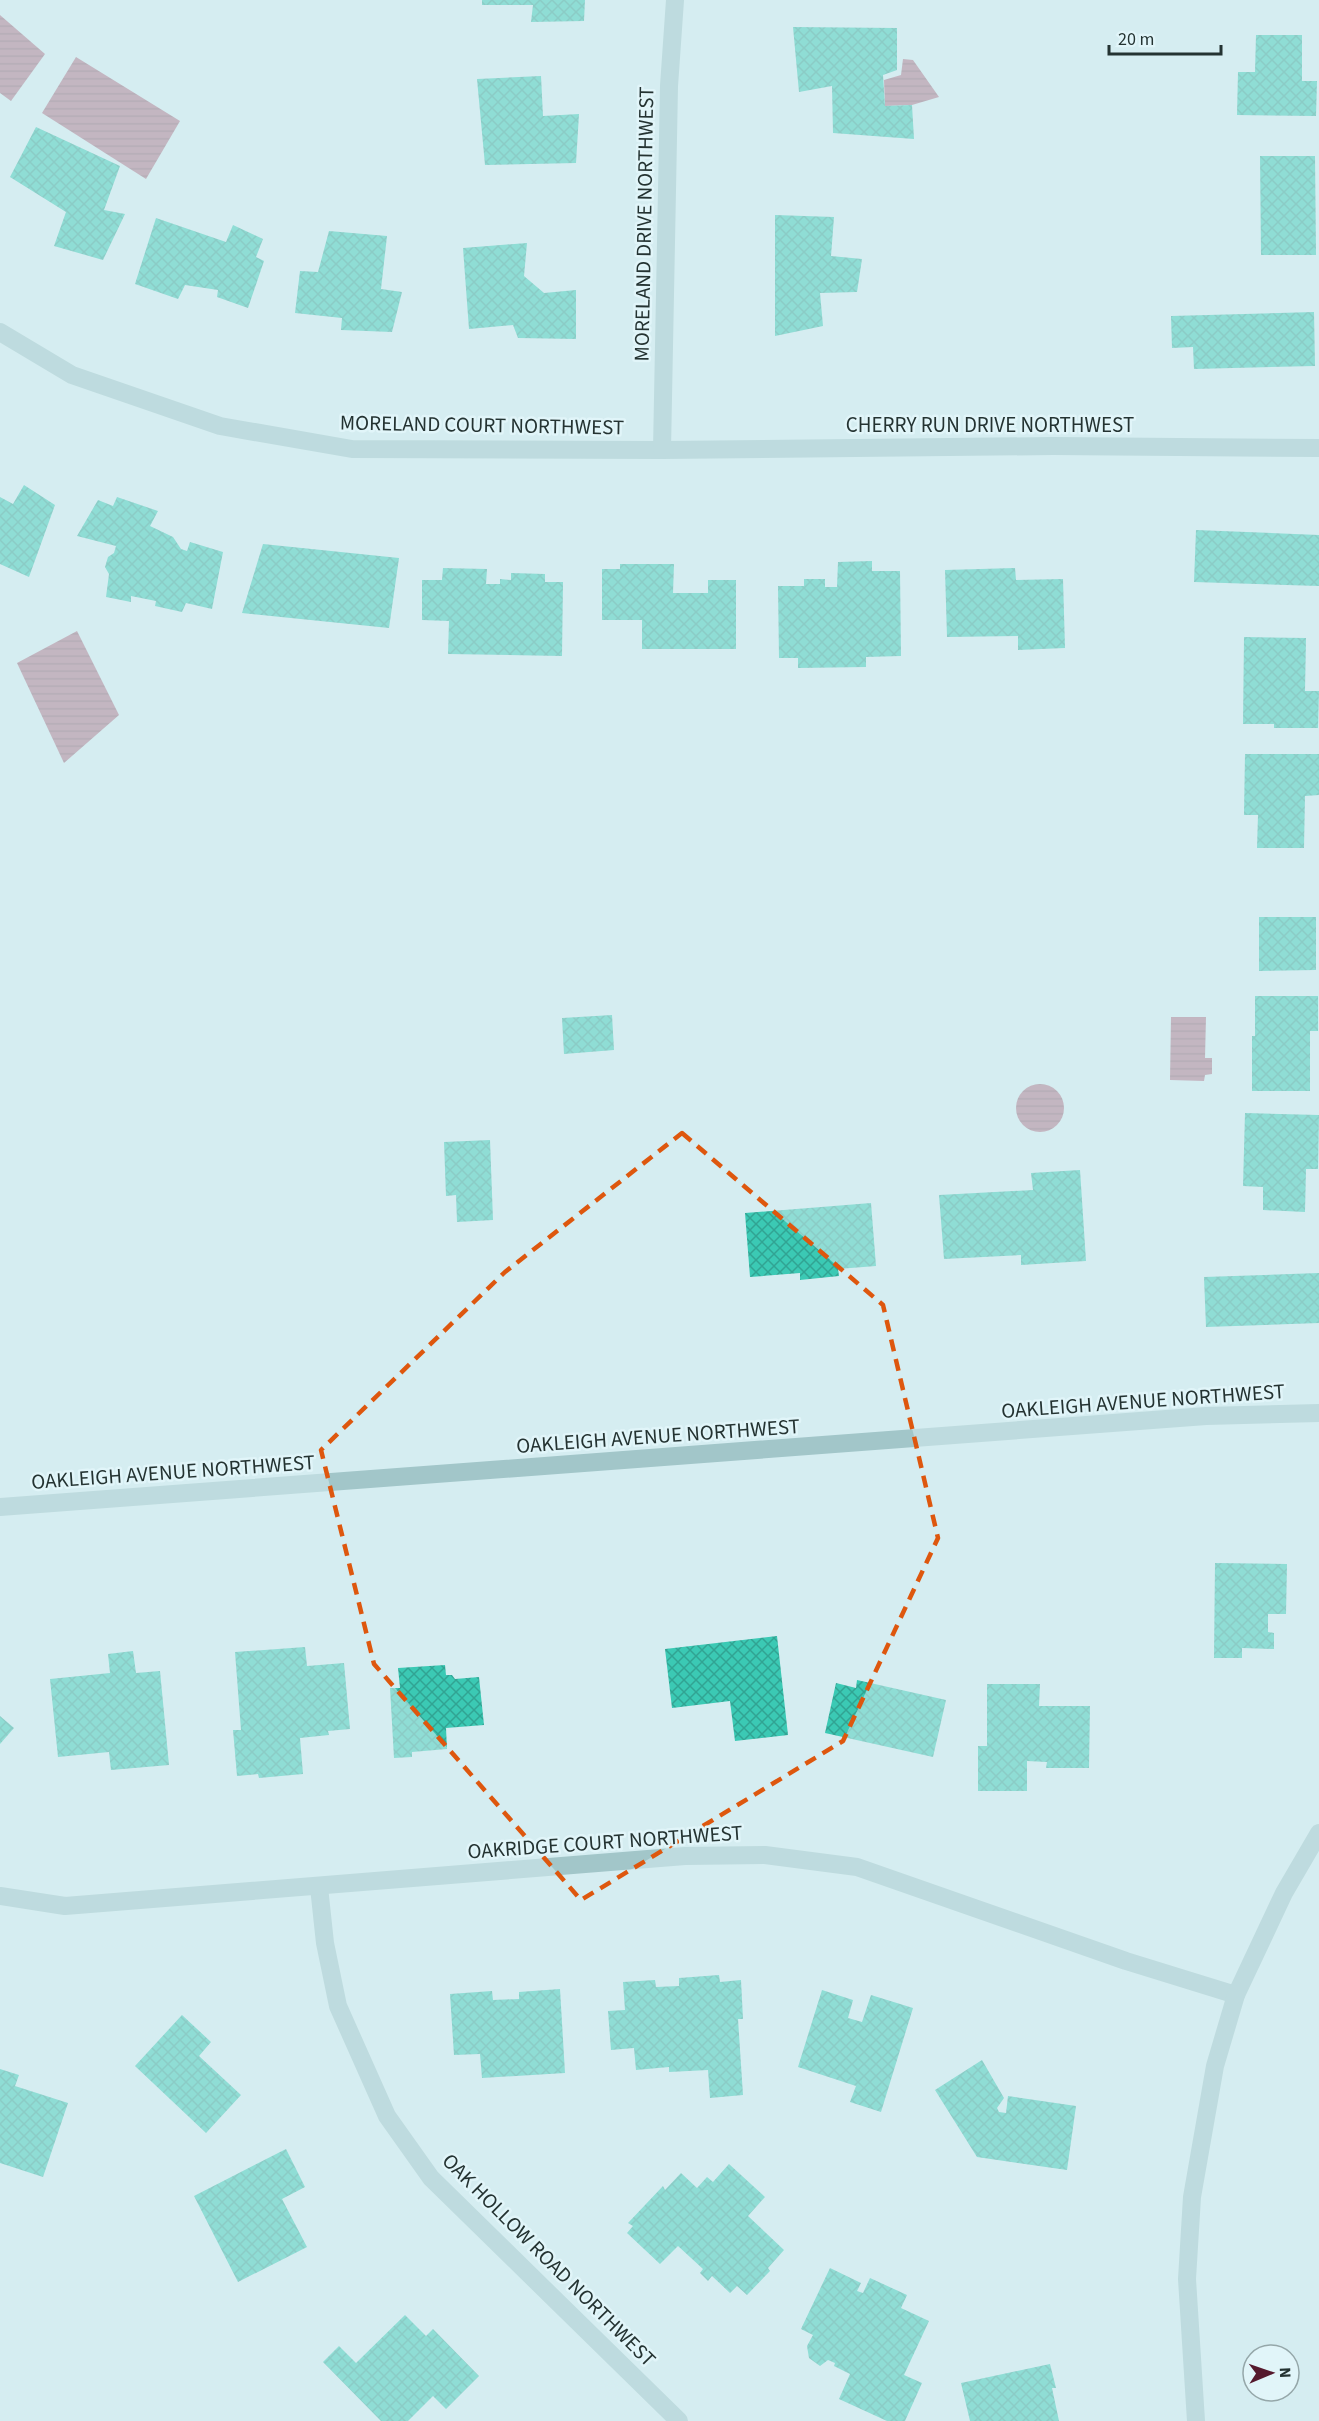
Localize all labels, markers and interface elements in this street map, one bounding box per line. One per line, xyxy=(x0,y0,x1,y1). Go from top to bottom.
scale bar xyxy=(1109,18,1222,56)
text: 20 m xyxy=(1118,27,1154,52)
street label: MORELAND DRIVE NORTHWEST xyxy=(627,86,661,362)
street label: MORELAND COURT NORTHWEST xyxy=(340,408,624,442)
street label: CHERRY RUN DRIVE NORTHWEST xyxy=(846,410,1134,440)
street label: OAKLEIGH AVENUE NORTHWEST xyxy=(1000,1376,1286,1426)
street label: OAKLEIGH AVENUE NORTHWEST xyxy=(515,1411,801,1461)
street label: OAKLEIGH AVENUE NORTHWEST xyxy=(30,1447,316,1497)
street label: OAKRIDGE COURT NORTHWEST xyxy=(466,1817,744,1867)
street label: OAK HOLLOW ROAD NORTHWEST xyxy=(435,2146,663,2374)
north arrow xyxy=(1241,2343,1301,2403)
text: N xyxy=(1274,2367,1296,2378)

